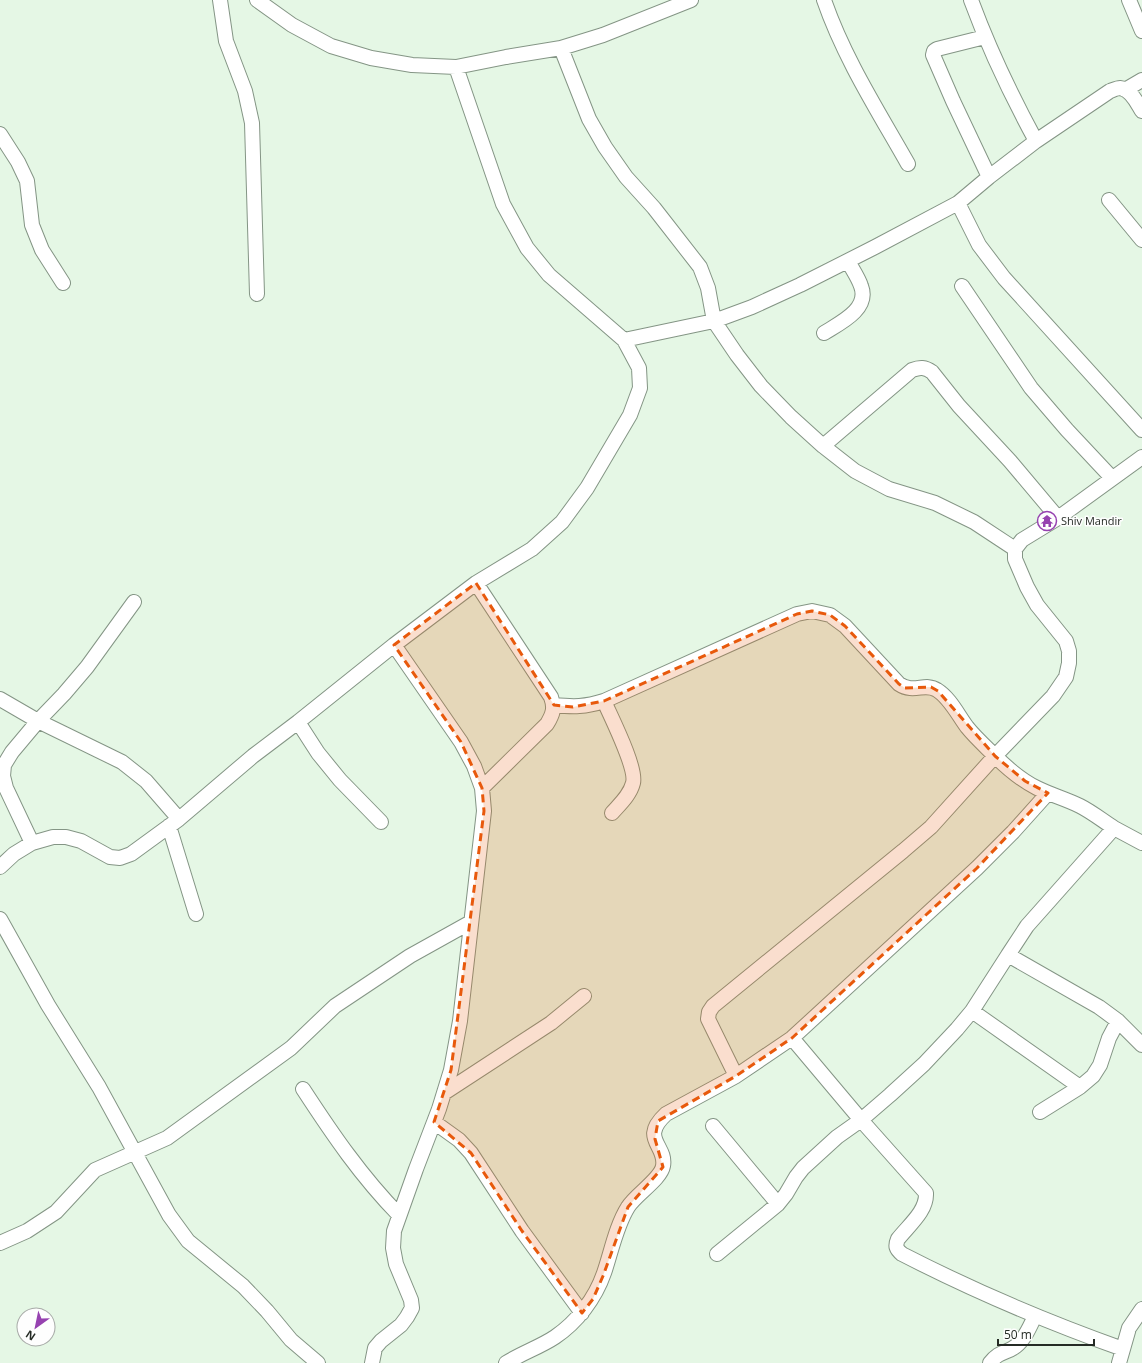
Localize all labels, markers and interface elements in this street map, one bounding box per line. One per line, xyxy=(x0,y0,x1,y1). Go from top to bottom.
temple icon: Shiv Mandir xyxy=(1036,510,1058,532)
place label: Shiv Mandir xyxy=(1061,513,1122,528)
north arrow xyxy=(16,1307,56,1347)
scale bar xyxy=(998,1321,1094,1347)
text: 50 m xyxy=(1004,1326,1032,1343)
text: N xyxy=(22,1327,38,1345)

